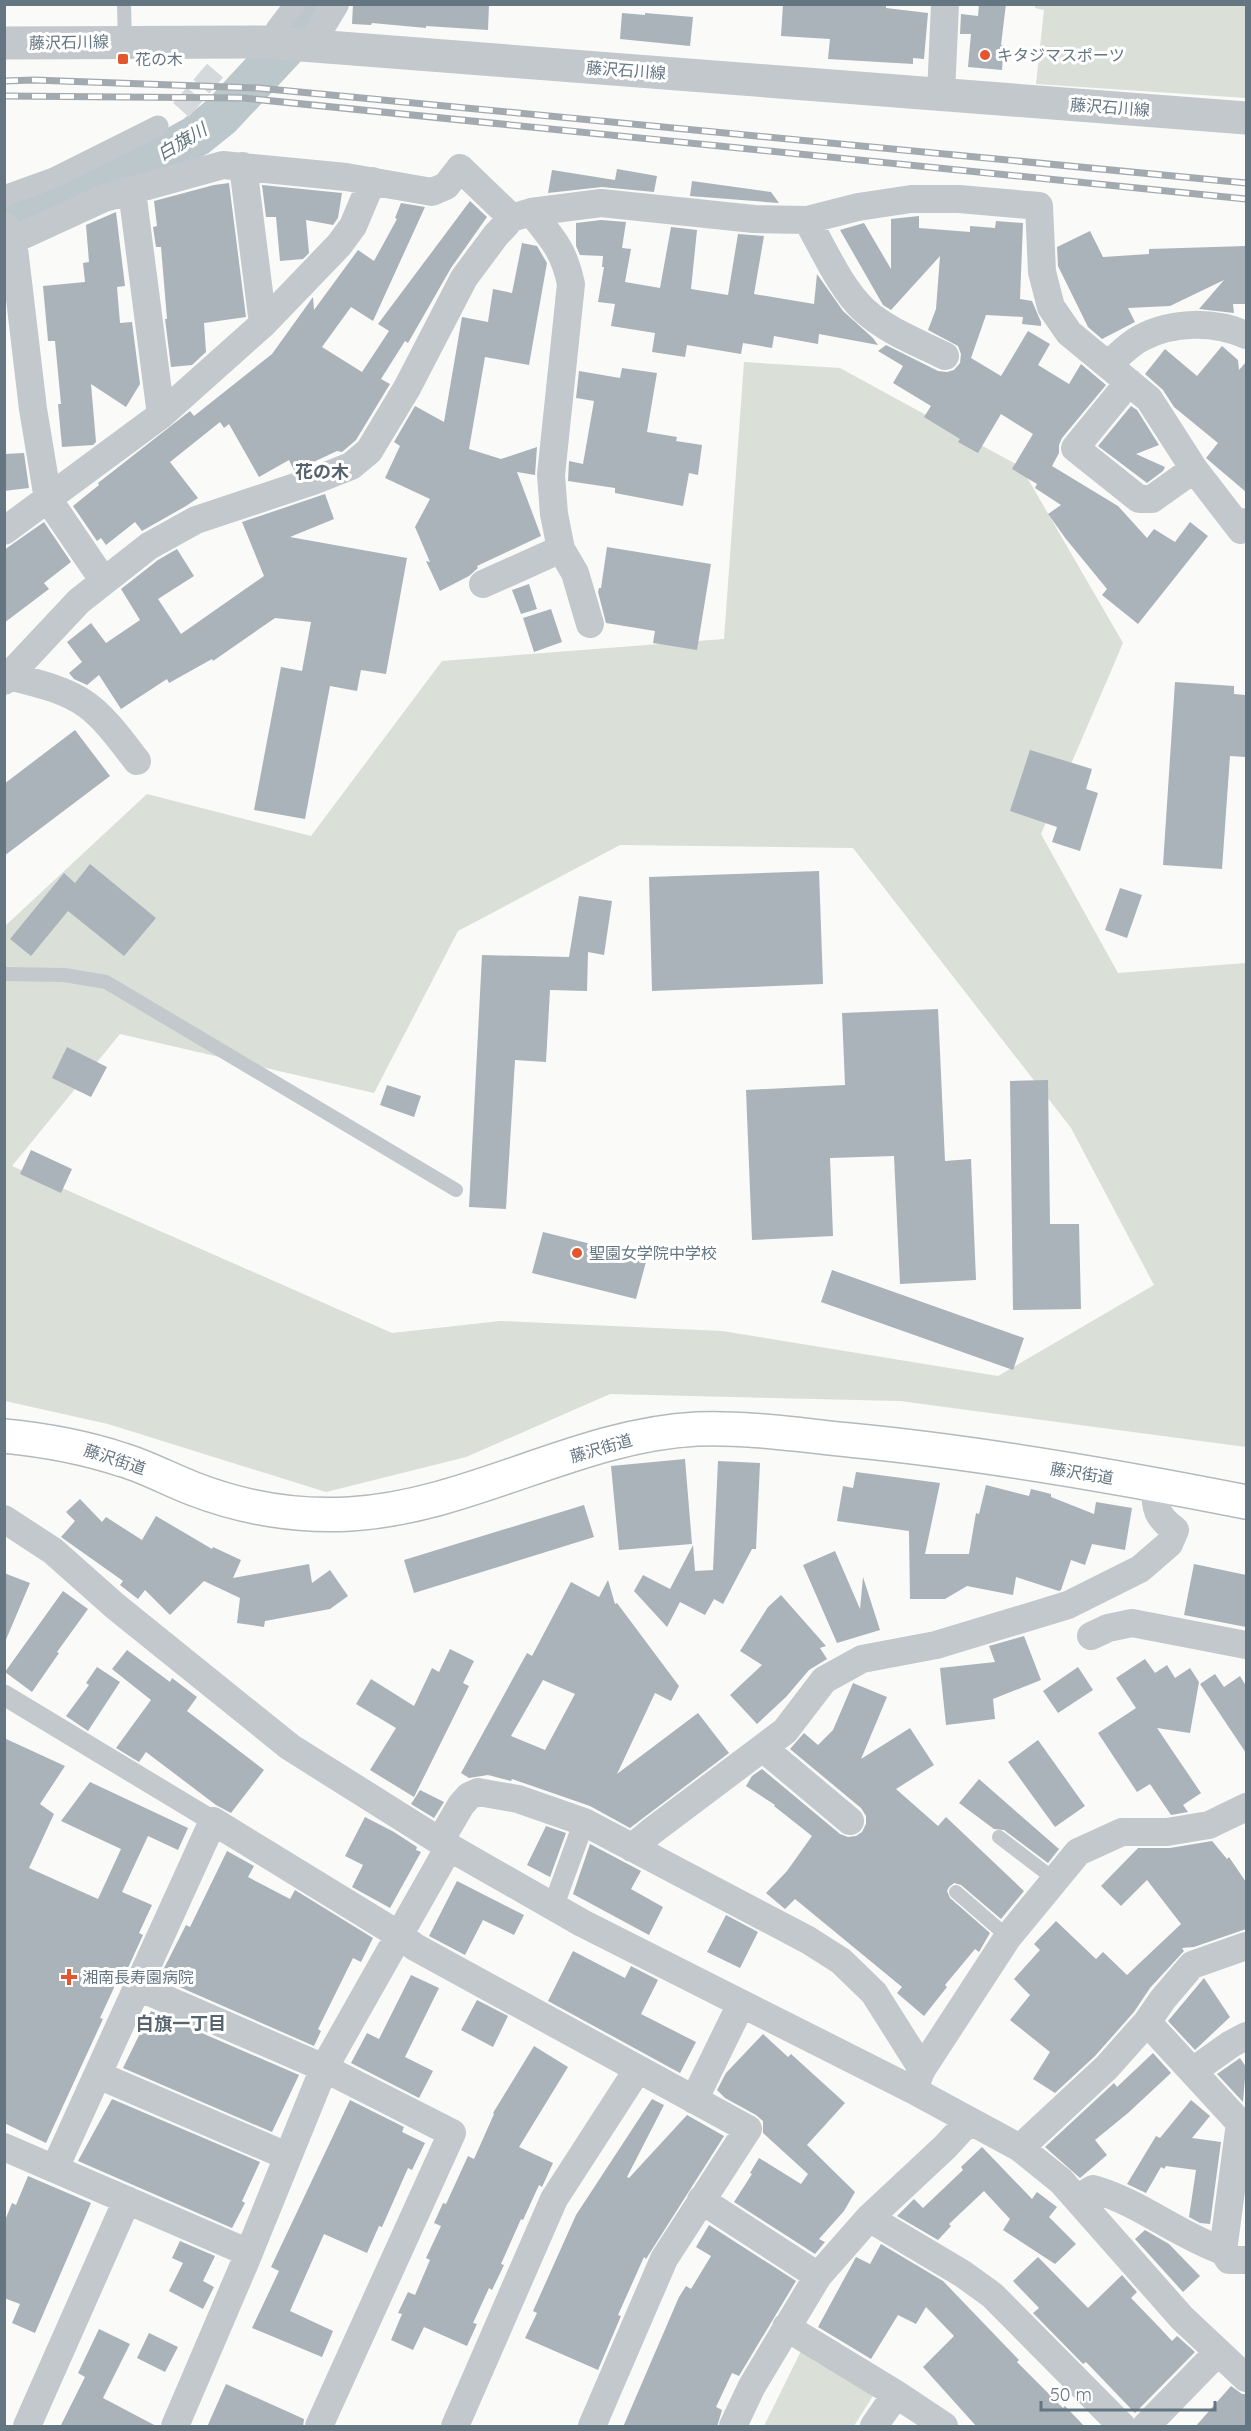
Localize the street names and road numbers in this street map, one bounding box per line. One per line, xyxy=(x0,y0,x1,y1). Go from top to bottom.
street label: 藤沢石川線 xyxy=(29,31,109,53)
street label: 藤沢石川線 xyxy=(585,57,667,83)
street label: 藤沢石川線 xyxy=(1069,94,1151,120)
street label: 藤沢街道 xyxy=(567,1430,635,1466)
street label: 藤沢街道 xyxy=(81,1440,149,1478)
street label: 藤沢街道 xyxy=(1049,1458,1115,1488)

